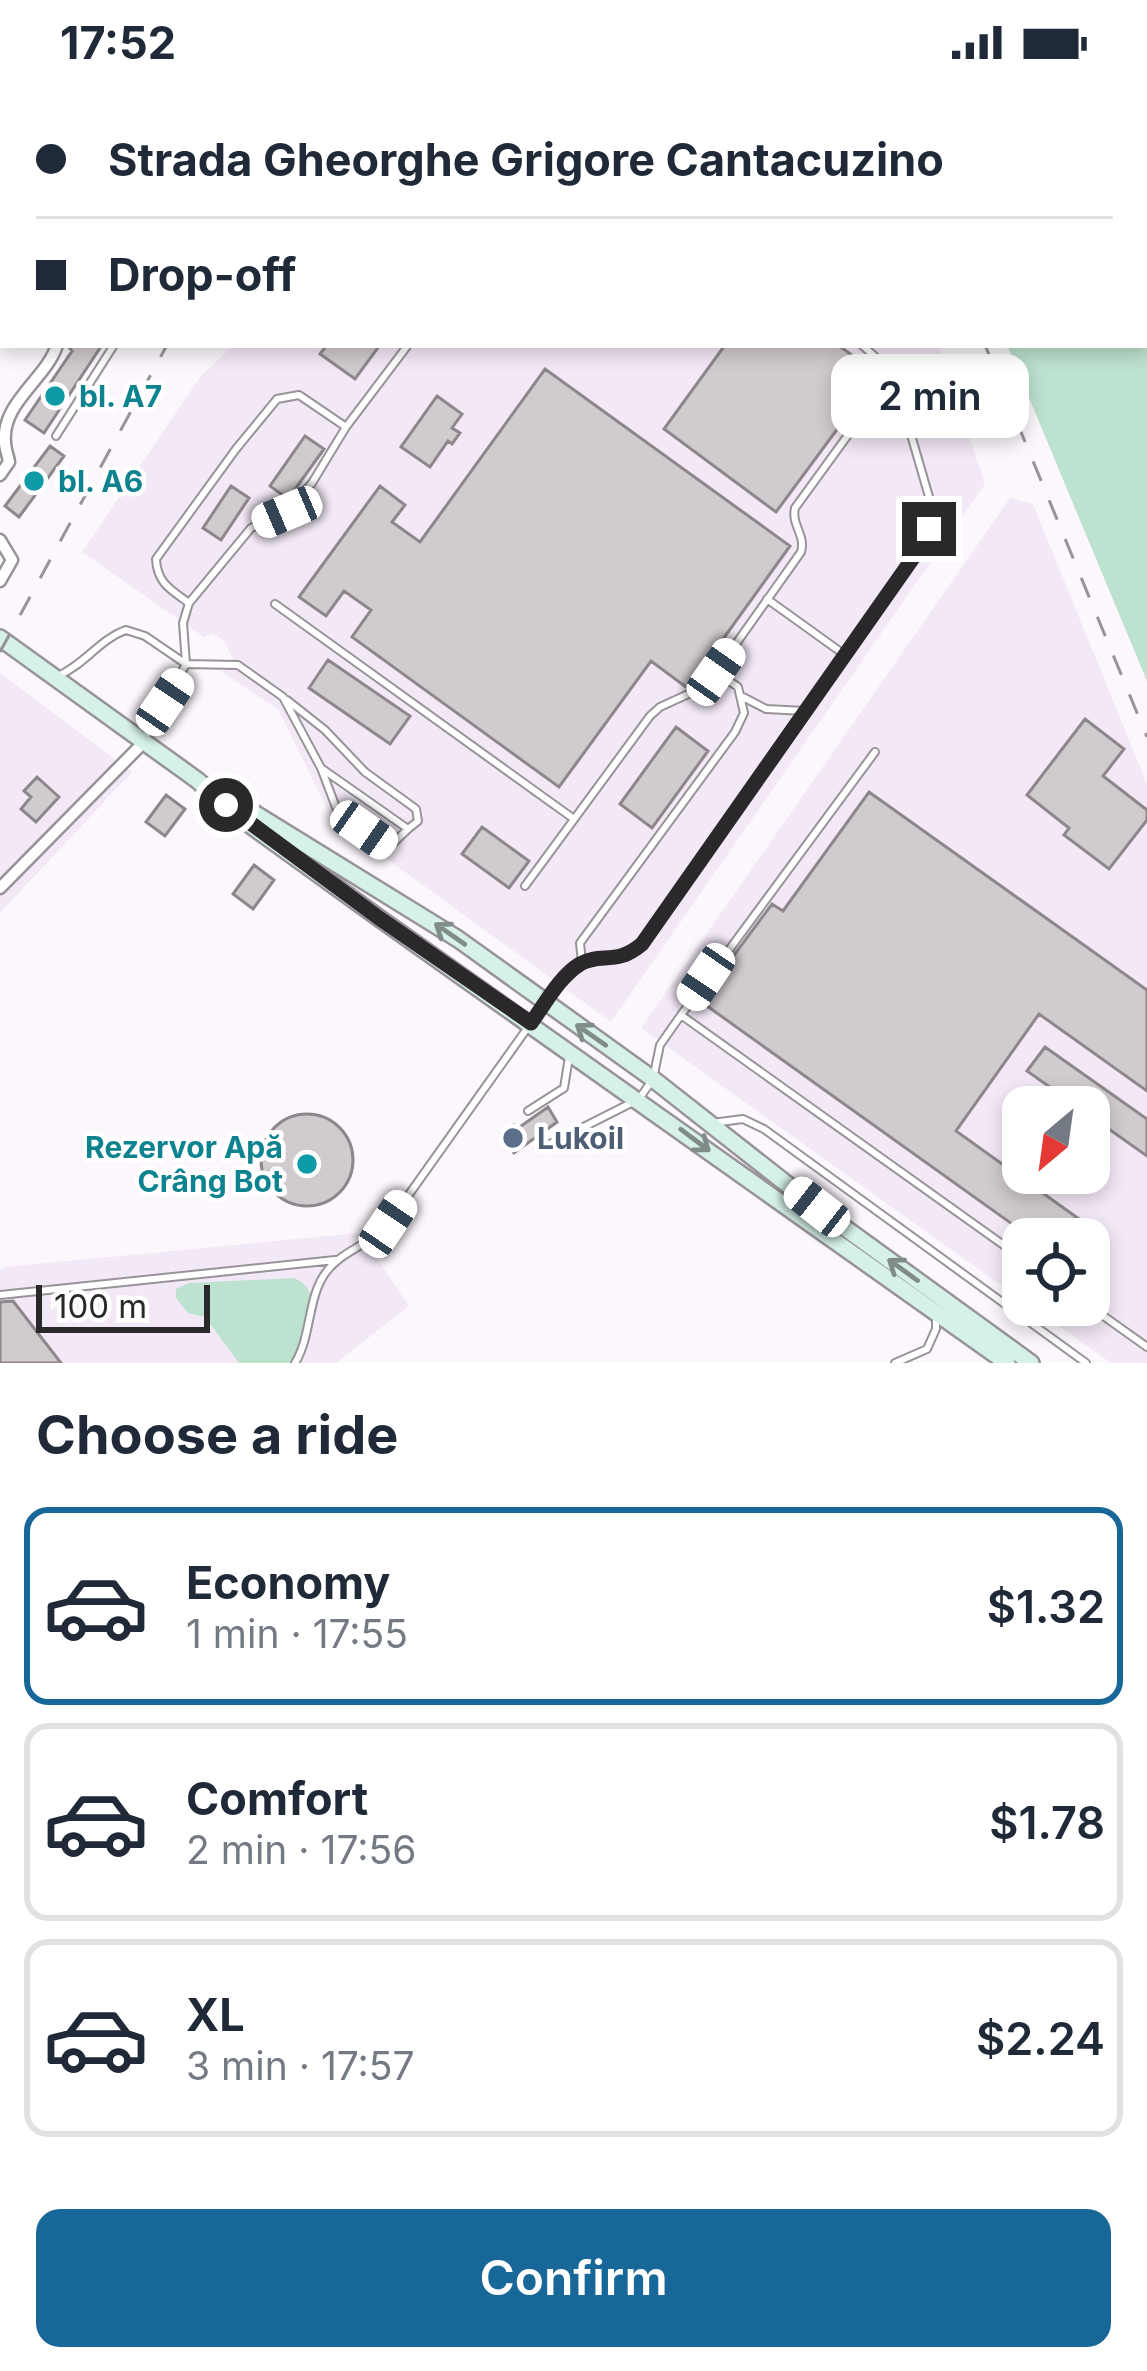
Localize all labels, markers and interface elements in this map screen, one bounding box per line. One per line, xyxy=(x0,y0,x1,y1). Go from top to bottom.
text: 17:52 xyxy=(60,15,176,70)
text: Strada Gheorghe Grigore Cantacuzino xyxy=(108,132,944,187)
text: Drop-off xyxy=(108,247,296,302)
callout: 2 min xyxy=(830,355,1028,439)
text: 2 min xyxy=(878,372,982,419)
place label: bl. A7 xyxy=(79,378,162,414)
marker: bl. A7 xyxy=(42,383,68,409)
place label: bl. A6 xyxy=(58,463,143,499)
marker: bl. A6 xyxy=(21,468,47,494)
car xyxy=(247,481,327,543)
route end xyxy=(902,502,956,556)
car xyxy=(681,632,751,712)
car xyxy=(130,662,200,742)
route start xyxy=(199,778,253,832)
car xyxy=(324,795,404,865)
one-way arrow xyxy=(434,922,468,947)
car xyxy=(671,937,741,1017)
one-way arrow xyxy=(575,1023,609,1048)
north arrow xyxy=(1002,1086,1110,1194)
map controls xyxy=(1002,1086,1110,1326)
place label: Lukoil xyxy=(537,1120,624,1156)
marker: Lukoil xyxy=(500,1125,526,1151)
one-way arrow xyxy=(678,1127,710,1153)
place label: Rezervor Apă Crâng Bot xyxy=(85,1129,283,1199)
marker: Rezervor Apă Crâng Bot xyxy=(294,1151,320,1177)
car xyxy=(778,1171,856,1243)
car xyxy=(353,1184,423,1264)
button: locate xyxy=(1002,1218,1110,1326)
one-way arrow xyxy=(887,1257,920,1283)
scale bar xyxy=(36,1279,210,1332)
text: 100 m xyxy=(54,1286,147,1326)
text: Choose a ride xyxy=(36,1402,398,1467)
icon: car xyxy=(42,1552,150,1660)
text: Economy xyxy=(186,1555,390,1610)
text: $1.32 xyxy=(987,1579,1105,1634)
text: 1 min · 17:55 xyxy=(186,1610,408,1657)
icon: car xyxy=(42,1768,150,1876)
text: Comfort xyxy=(186,1771,368,1826)
text: $1.78 xyxy=(989,1795,1105,1850)
text: 2 min · 17:56 xyxy=(186,1826,416,1873)
icon: car xyxy=(42,1984,150,2092)
text: XL xyxy=(186,1987,245,2042)
text: $2.24 xyxy=(976,2011,1105,2066)
text: 3 min · 17:57 xyxy=(186,2042,415,2089)
button: Confirm xyxy=(36,2209,1111,2347)

